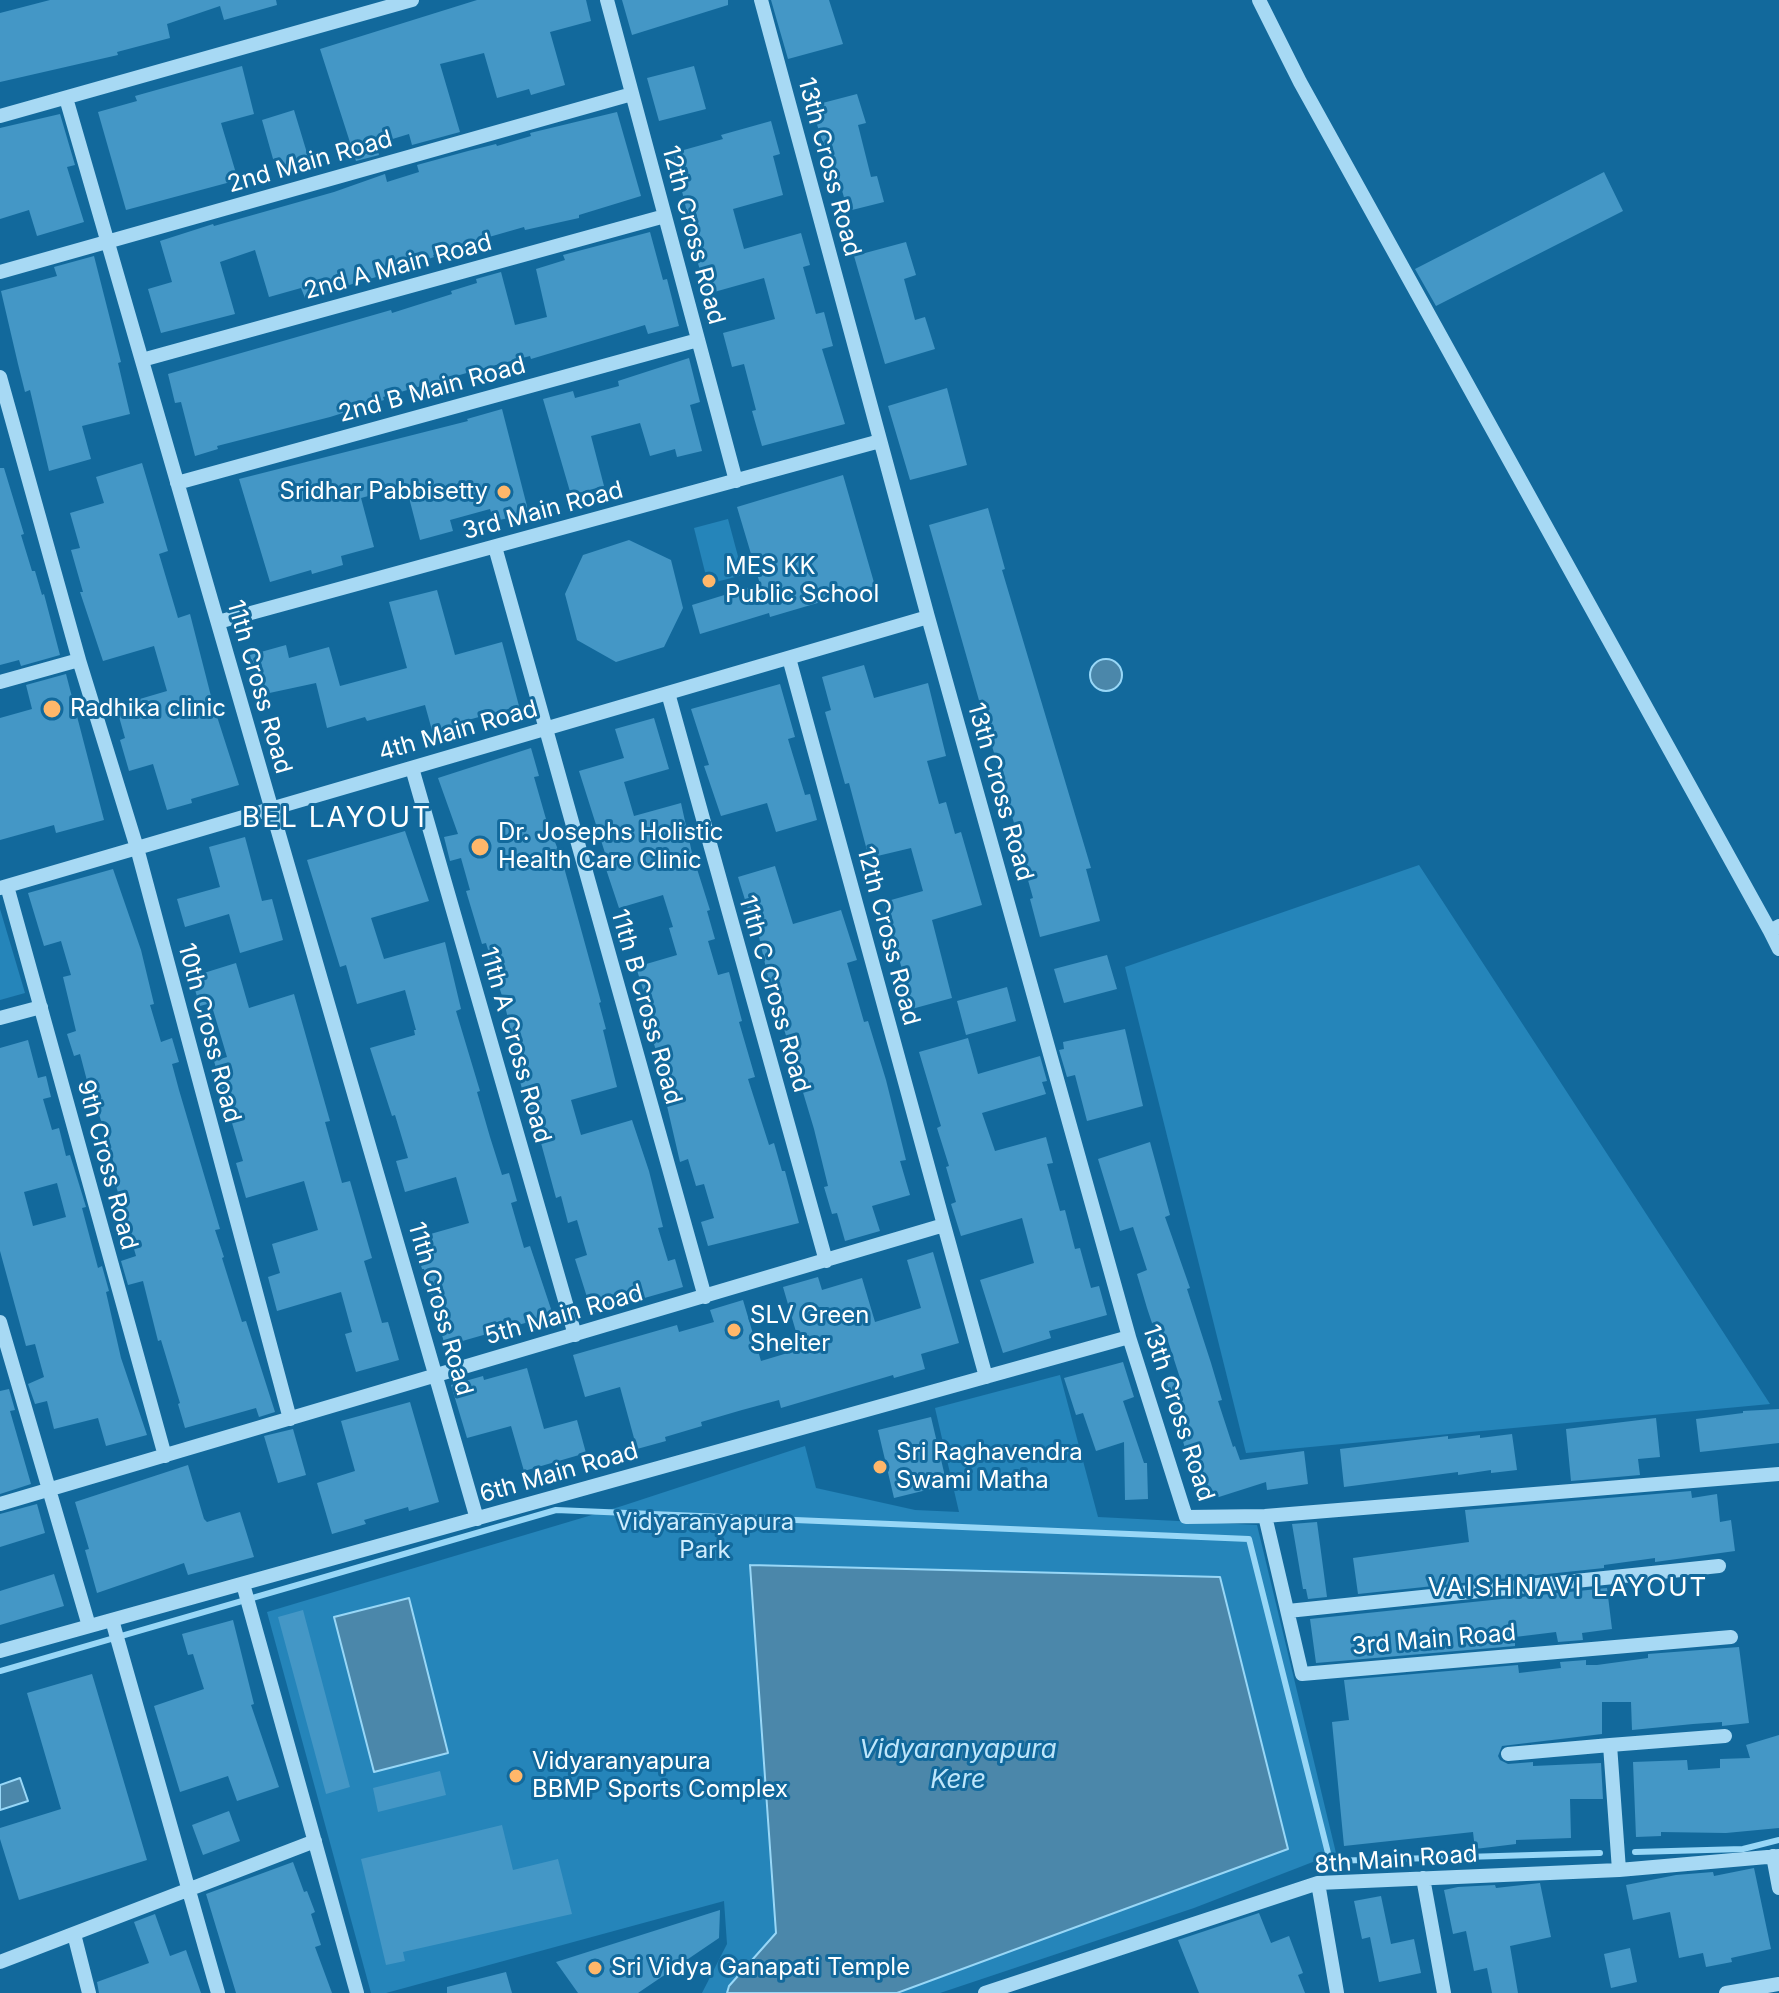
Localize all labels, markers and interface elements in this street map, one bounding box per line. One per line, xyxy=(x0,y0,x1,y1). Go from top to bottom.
street label: 13th Cross Road xyxy=(791,74,867,260)
street label: 2nd Main Road xyxy=(224,125,396,199)
street label: 12th Cross Road xyxy=(655,143,731,327)
street label: 2nd A Main Road xyxy=(301,228,495,306)
street label: 2nd B Main Road xyxy=(335,351,529,429)
street label: 3rd Main Road xyxy=(460,476,626,546)
place label: Sridhar Pabbisetty xyxy=(279,478,488,506)
marker: Sridhar Pabbisetty xyxy=(495,483,513,501)
place label: MES KK Public School xyxy=(725,553,879,609)
marker: MES KK Public School xyxy=(700,572,718,590)
street label: 11th Cross Road xyxy=(220,597,298,777)
place label: Radhika clinic xyxy=(70,695,226,723)
street label: 4th Main Road xyxy=(375,695,541,767)
marker: Radhika clinic xyxy=(41,698,63,720)
street label: 13th Cross Road xyxy=(961,700,1039,884)
district label: BEL LAYOUT xyxy=(242,802,432,836)
place label: Dr. Josephs Holistic Health Care Clinic xyxy=(498,819,723,875)
marker: Dr. Josephs Holistic Health Care Clinic xyxy=(469,836,491,858)
street label: 12th Cross Road xyxy=(850,844,926,1028)
street label: 11th C Cross Road xyxy=(732,892,816,1096)
street label: 11th B Cross Road xyxy=(604,906,688,1108)
street label: 10th Cross Road xyxy=(171,940,247,1126)
street label: 11th A Cross Road xyxy=(473,944,557,1146)
street label: 9th Cross Road xyxy=(71,1077,143,1253)
street label: 11th Cross Road xyxy=(401,1219,479,1399)
street label: 5th Main Road xyxy=(482,1279,646,1351)
place label: SLV Green Shelter xyxy=(750,1302,869,1358)
marker: SLV Green Shelter xyxy=(725,1321,743,1339)
street label: 13th Cross Road xyxy=(1136,1321,1220,1505)
street label: 6th Main Road xyxy=(476,1437,642,1509)
place label: Sri Raghavendra Swami Matha xyxy=(896,1439,1083,1495)
marker: Sri Raghavendra Swami Matha xyxy=(871,1458,889,1476)
park label: Vidyaranyapura Park xyxy=(616,1509,794,1565)
district label: VAISHNAVI LAYOUT xyxy=(1428,1572,1708,1604)
street label: 3rd Main Road xyxy=(1351,1618,1517,1662)
water label: Vidyaranyapura Kere xyxy=(859,1734,1057,1796)
place label: Vidyaranyapura BBMP Sports Complex xyxy=(532,1748,788,1804)
marker: Vidyaranyapura BBMP Sports Complex xyxy=(507,1767,525,1785)
street label: 8th Main Road xyxy=(1313,1840,1479,1880)
place label: Sri Vidya Ganapati Temple xyxy=(611,1954,910,1982)
marker: Sri Vidya Ganapati Temple xyxy=(586,1959,604,1977)

